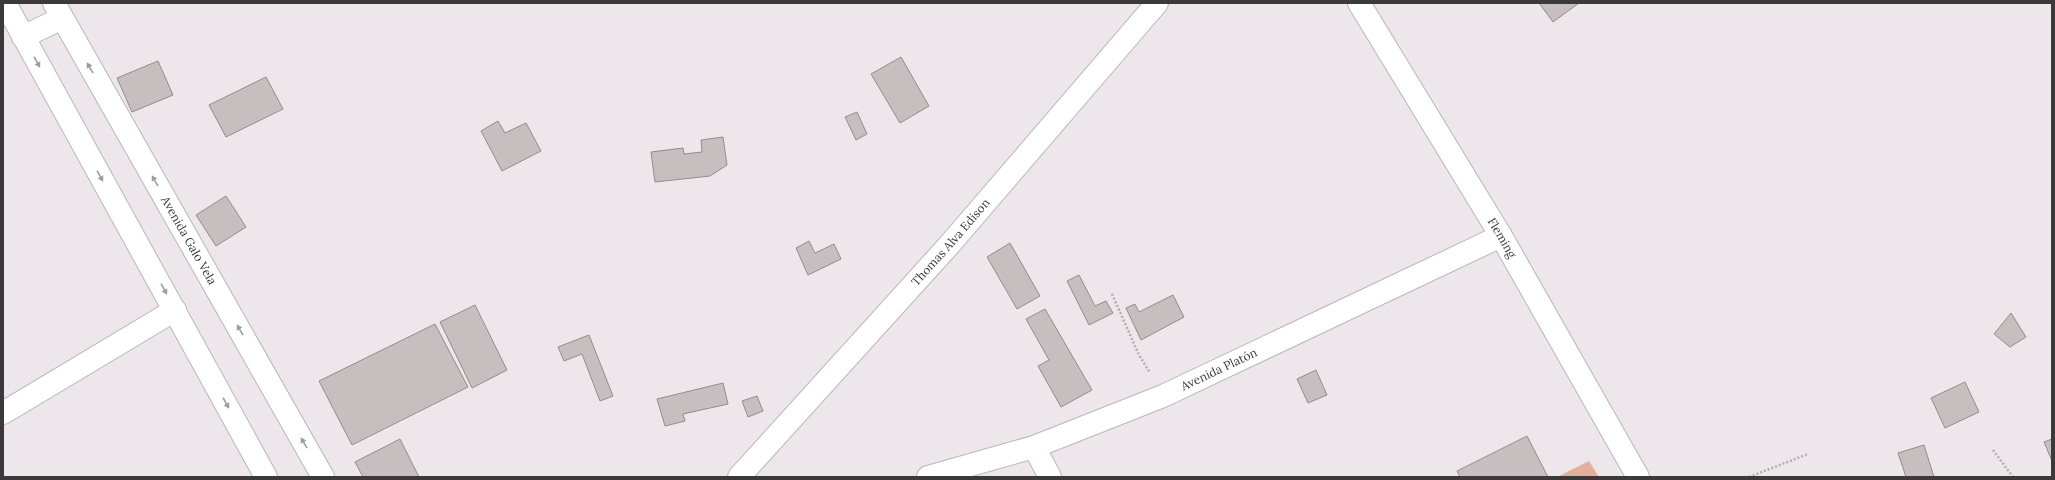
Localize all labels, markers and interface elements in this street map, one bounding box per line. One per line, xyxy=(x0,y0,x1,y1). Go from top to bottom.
one-way arrow xyxy=(34,56,41,68)
one-way arrow xyxy=(87,62,94,74)
one-way arrow xyxy=(97,170,104,182)
one-way arrow xyxy=(151,175,158,187)
street label: Avenida Galo Vela xyxy=(158,192,220,287)
street label: Thomas Alva Edison xyxy=(908,195,993,289)
street label: Fleming xyxy=(1485,215,1520,261)
one-way arrow xyxy=(160,283,167,295)
one-way arrow xyxy=(236,324,243,336)
street label: Avenida Platón xyxy=(1177,345,1259,394)
one-way arrow xyxy=(223,397,229,409)
one-way arrow xyxy=(301,437,307,449)

